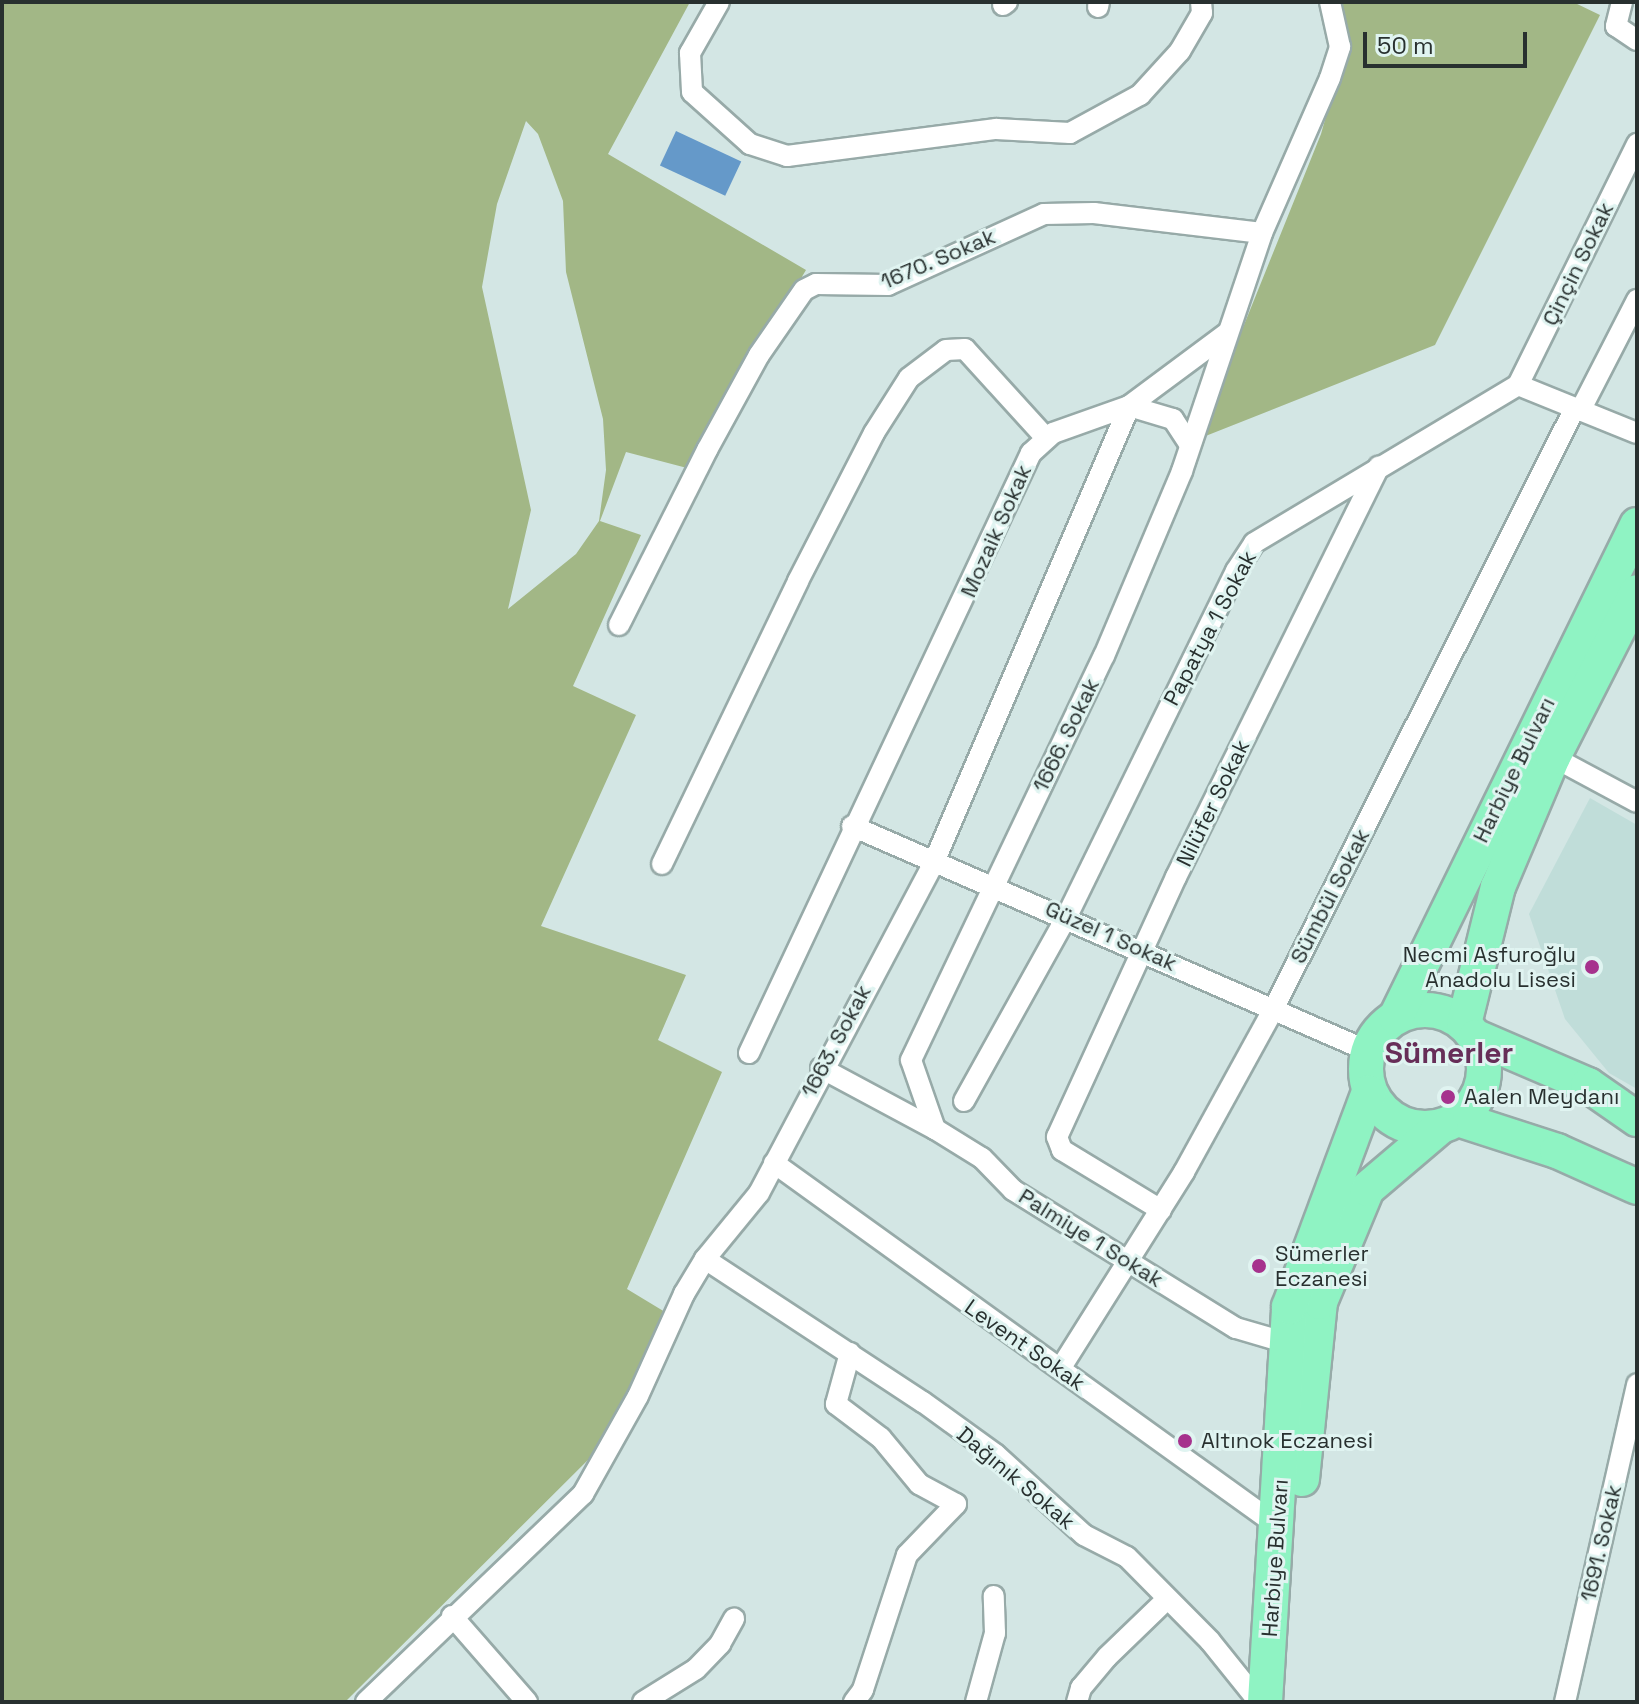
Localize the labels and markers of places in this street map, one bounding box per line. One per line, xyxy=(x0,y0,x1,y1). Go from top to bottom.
place label: Necmi Asfuroğlu Anadolu Lisesi xyxy=(1402,941,1576,992)
marker: Necmi Asfuroğlu Anadolu Lisesi xyxy=(1583,958,1601,976)
place label: Aalen Meydanı xyxy=(1464,1084,1619,1110)
marker: Aalen Meydanı xyxy=(1439,1088,1457,1106)
place label: Sümerler Eczanesi xyxy=(1275,1240,1369,1292)
marker: Sümerler Eczanesi xyxy=(1250,1257,1268,1275)
place label: Altınok Eczanesi xyxy=(1201,1428,1373,1454)
marker: Altınok Eczanesi xyxy=(1176,1432,1194,1450)

